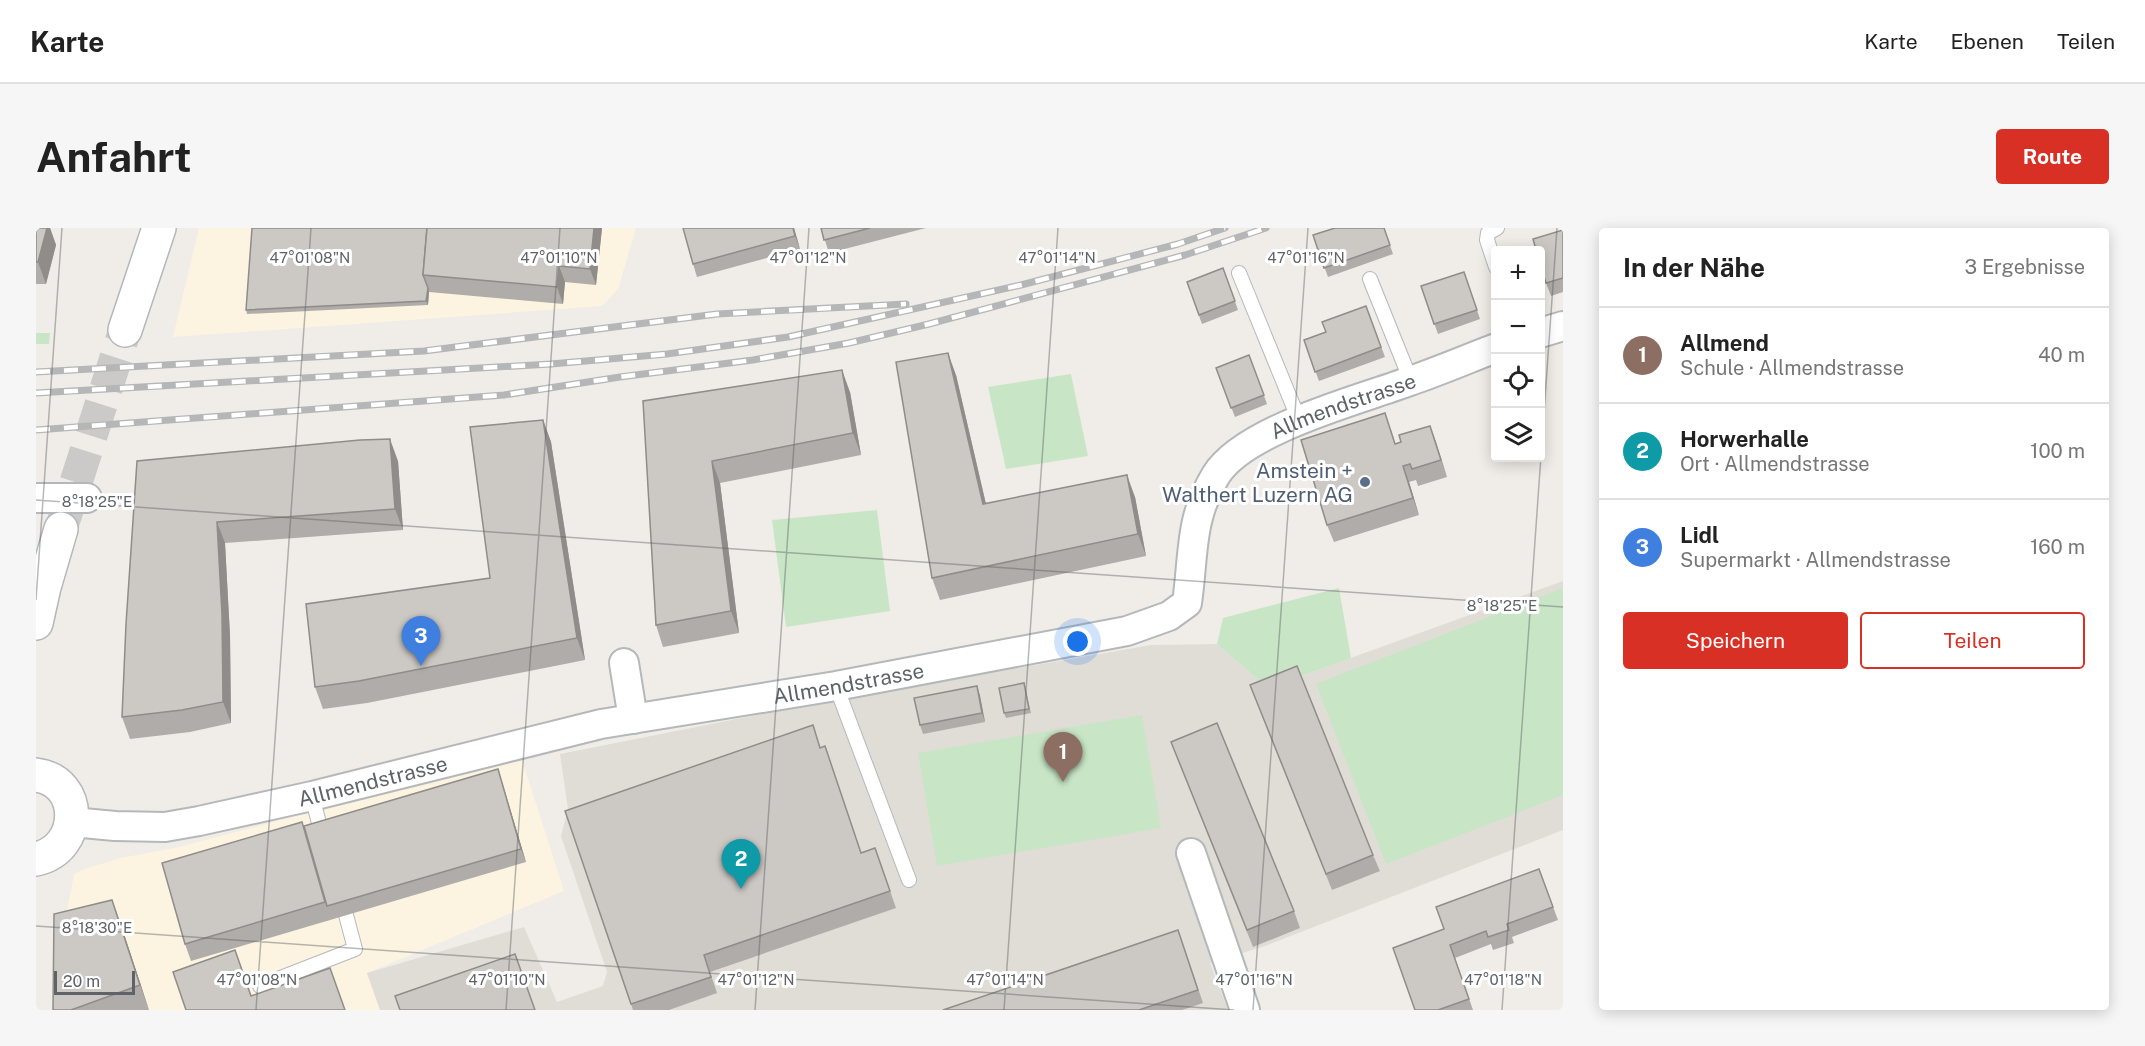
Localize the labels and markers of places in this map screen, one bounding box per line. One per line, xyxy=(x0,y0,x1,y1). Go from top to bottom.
place label: Amstein + Walthert Luzern AG xyxy=(1162,458,1353,507)
marker: Amstein + Walthert Luzern AG xyxy=(1358,475,1372,489)
pin: 3 xyxy=(402,616,440,666)
pin: 1 xyxy=(1044,732,1082,782)
pin: 2 xyxy=(722,840,760,889)

